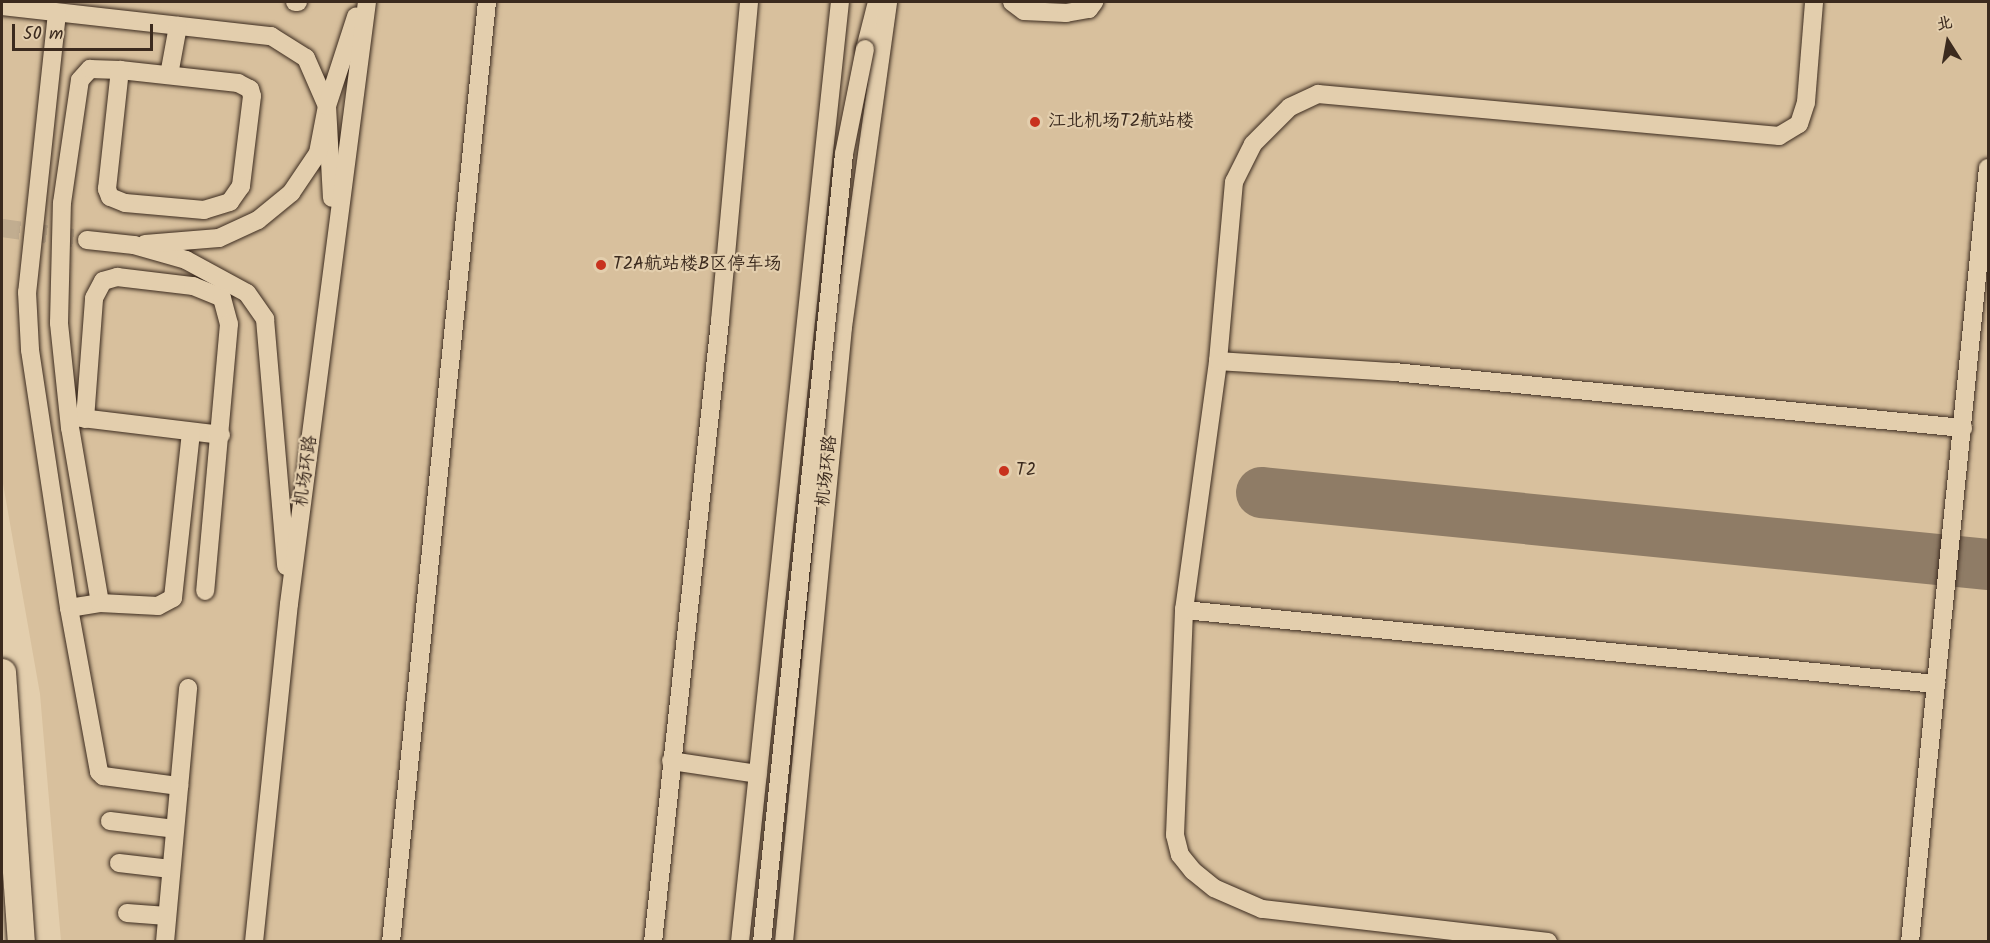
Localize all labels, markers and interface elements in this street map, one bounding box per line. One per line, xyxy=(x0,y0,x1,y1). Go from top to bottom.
text: 北 xyxy=(1934,10,1955,38)
scale bar xyxy=(15,12,156,50)
north arrow xyxy=(1918,12,1978,72)
text: 50 m xyxy=(23,20,63,49)
place label: 江北机场T2航站楼 xyxy=(1048,111,1194,133)
marker: 江北机场T2航站楼 xyxy=(1026,113,1044,131)
place label: T2A航站楼B区停车场 xyxy=(613,254,781,276)
marker: T2A航站楼B区停车场 xyxy=(594,258,608,272)
street label: 机场环路 xyxy=(291,434,323,508)
street label: 机场环路 xyxy=(813,434,843,508)
place label: T2 xyxy=(1016,460,1036,482)
marker: T2 xyxy=(997,464,1011,478)

